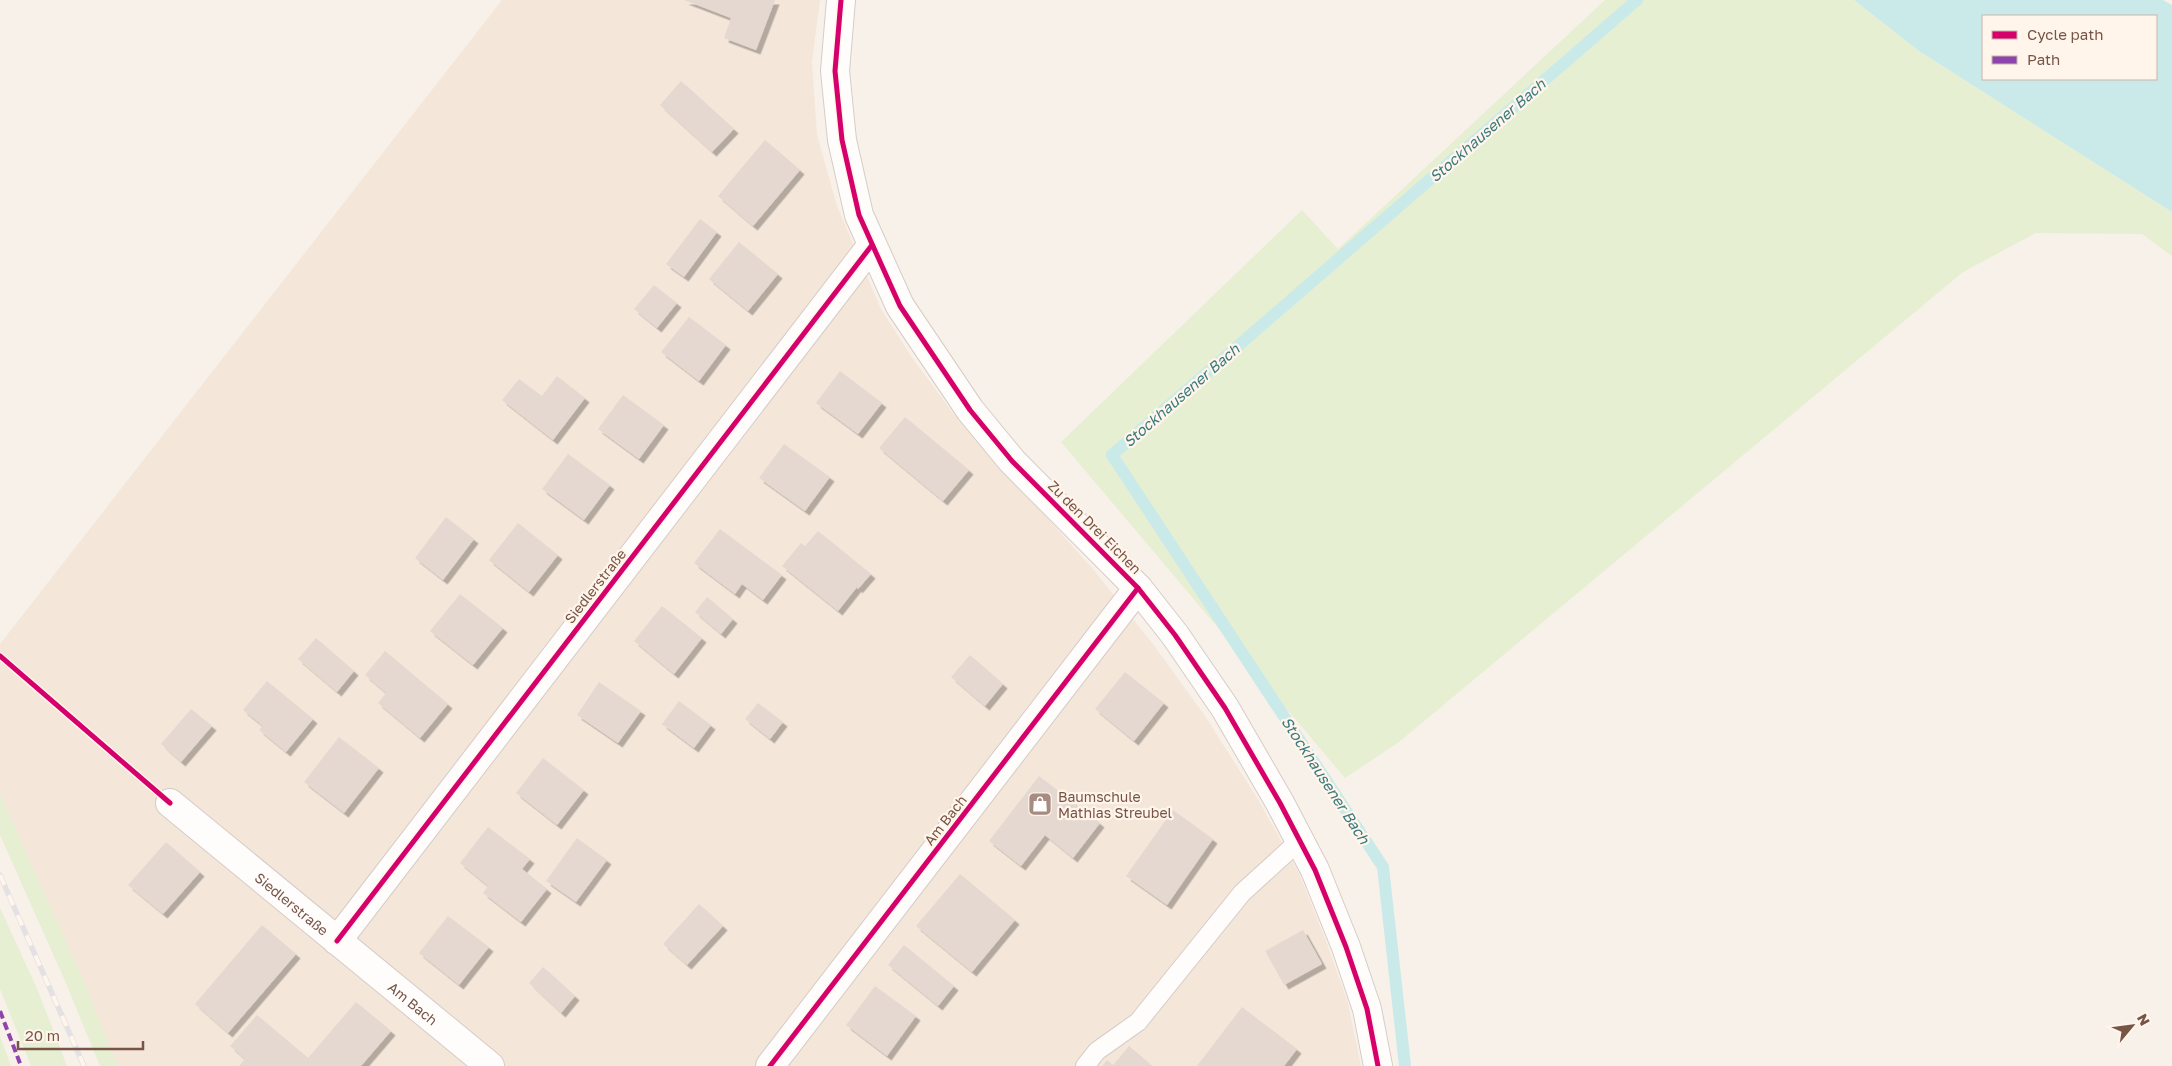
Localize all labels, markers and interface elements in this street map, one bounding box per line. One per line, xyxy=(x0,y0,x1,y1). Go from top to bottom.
legend xyxy=(1982,15,2157,80)
text: Cycle path xyxy=(2027,25,2103,43)
text: Path xyxy=(2027,50,2060,68)
water label: Stockhausener Bach xyxy=(1425,74,1549,185)
water label: Stockhausener Bach xyxy=(1119,339,1243,450)
street label: Zu den Drei Eichen xyxy=(1045,477,1145,577)
street label: Siedlerstraße xyxy=(561,545,629,627)
water label: Stockhausener Bach xyxy=(1278,713,1374,848)
place label: Baumschule Mathias Streubel xyxy=(1058,788,1172,821)
shop icon: Baumschule Mathias Streubel xyxy=(1027,791,1053,817)
street label: Am Bach xyxy=(920,792,970,848)
street label: Siedlerstraße xyxy=(252,868,332,938)
street label: Am Bach xyxy=(385,978,441,1028)
north arrow xyxy=(2107,1001,2157,1051)
text: N xyxy=(2134,1011,2154,1028)
scale bar xyxy=(18,1018,142,1050)
text: 20 m xyxy=(25,1026,60,1044)

